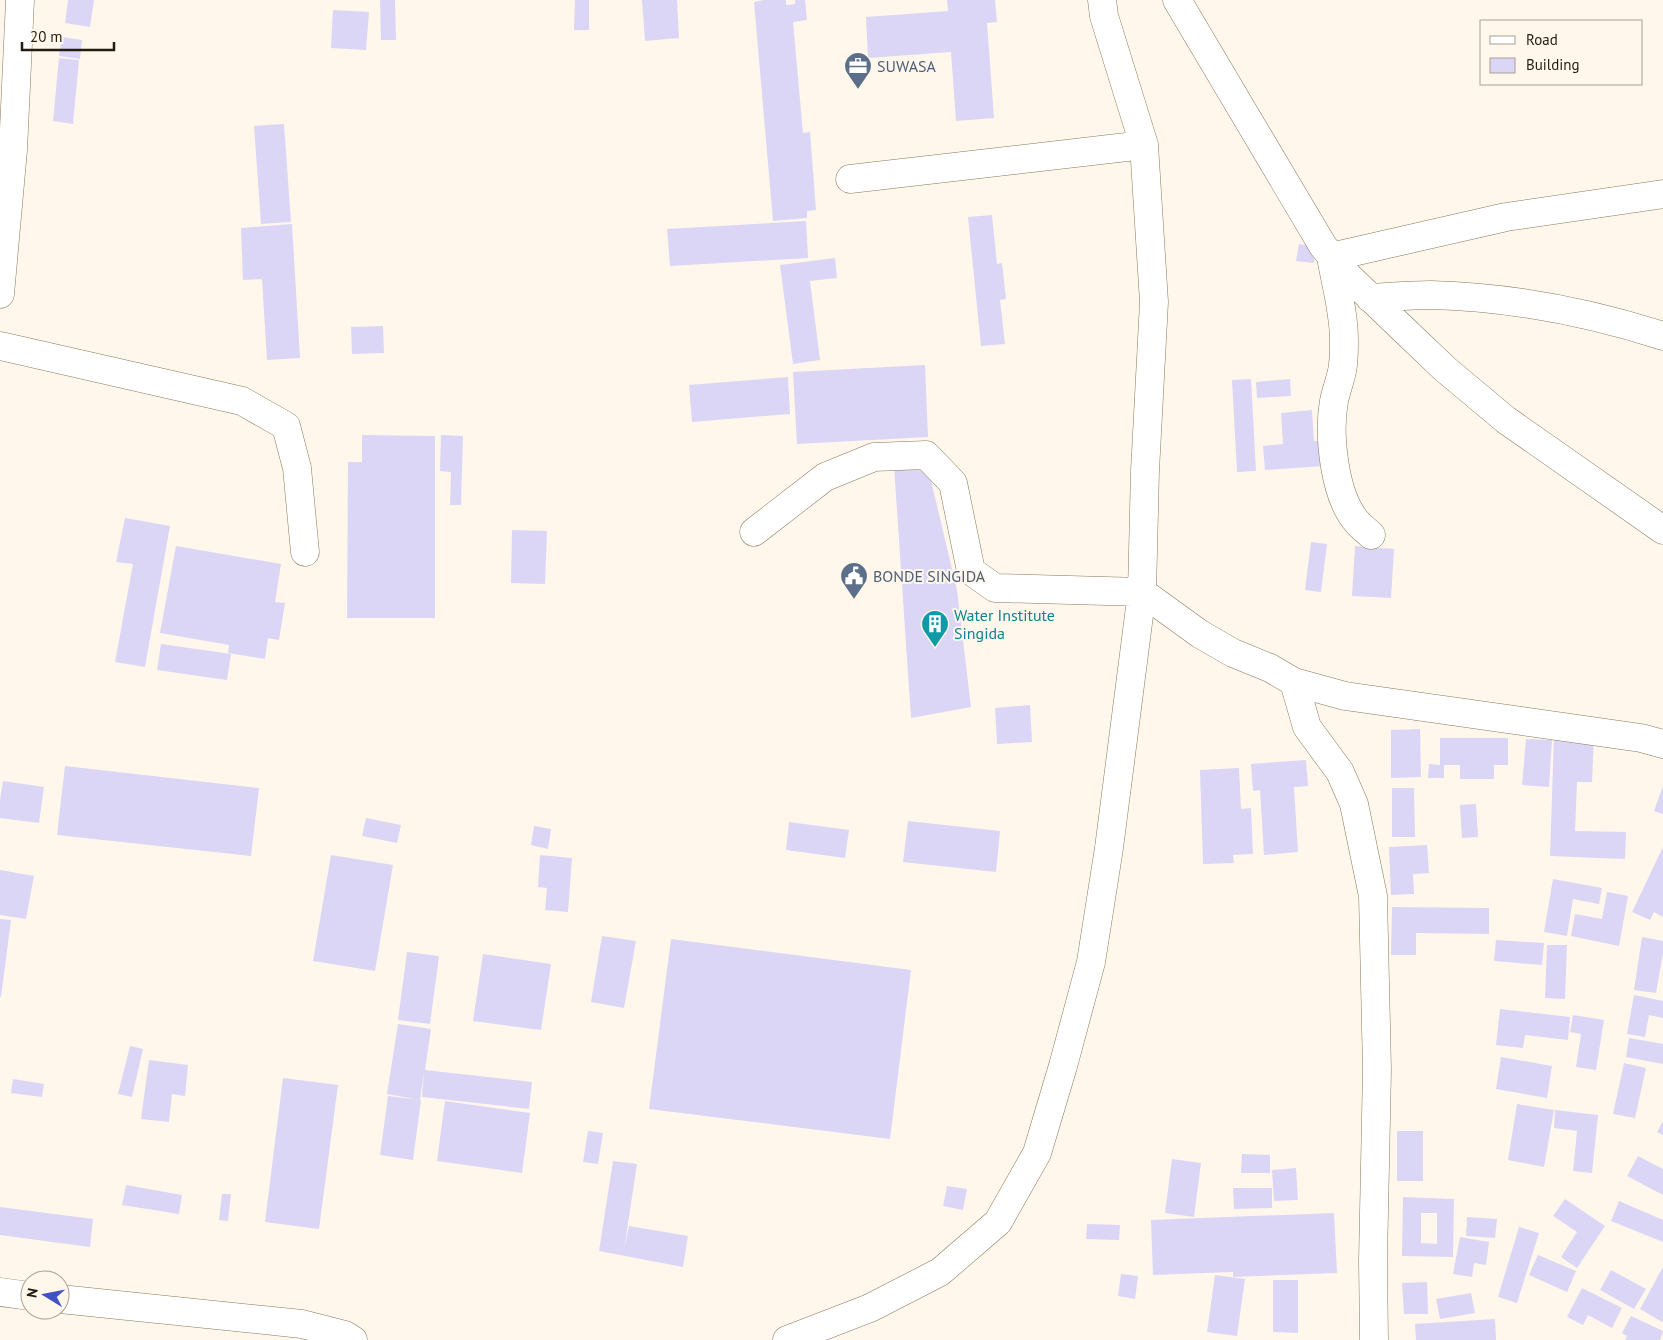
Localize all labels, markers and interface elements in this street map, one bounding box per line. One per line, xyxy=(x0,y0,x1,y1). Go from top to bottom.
scale bar xyxy=(22,20,115,52)
legend xyxy=(1480,20,1643,85)
text: 20 m xyxy=(30,27,63,46)
text: Road xyxy=(1526,30,1558,49)
office icon: SUWASA xyxy=(843,51,873,90)
text: Building xyxy=(1526,55,1580,74)
place label: SUWASA xyxy=(877,56,937,76)
public building icon: BONDE SINGIDA xyxy=(839,561,869,600)
place label: BONDE SINGIDA xyxy=(873,566,986,586)
place label: Water Institute Singida xyxy=(954,605,1055,643)
building icon: Water Institute Singida xyxy=(920,609,950,648)
north arrow xyxy=(20,1270,70,1320)
text: N xyxy=(23,1287,42,1299)

